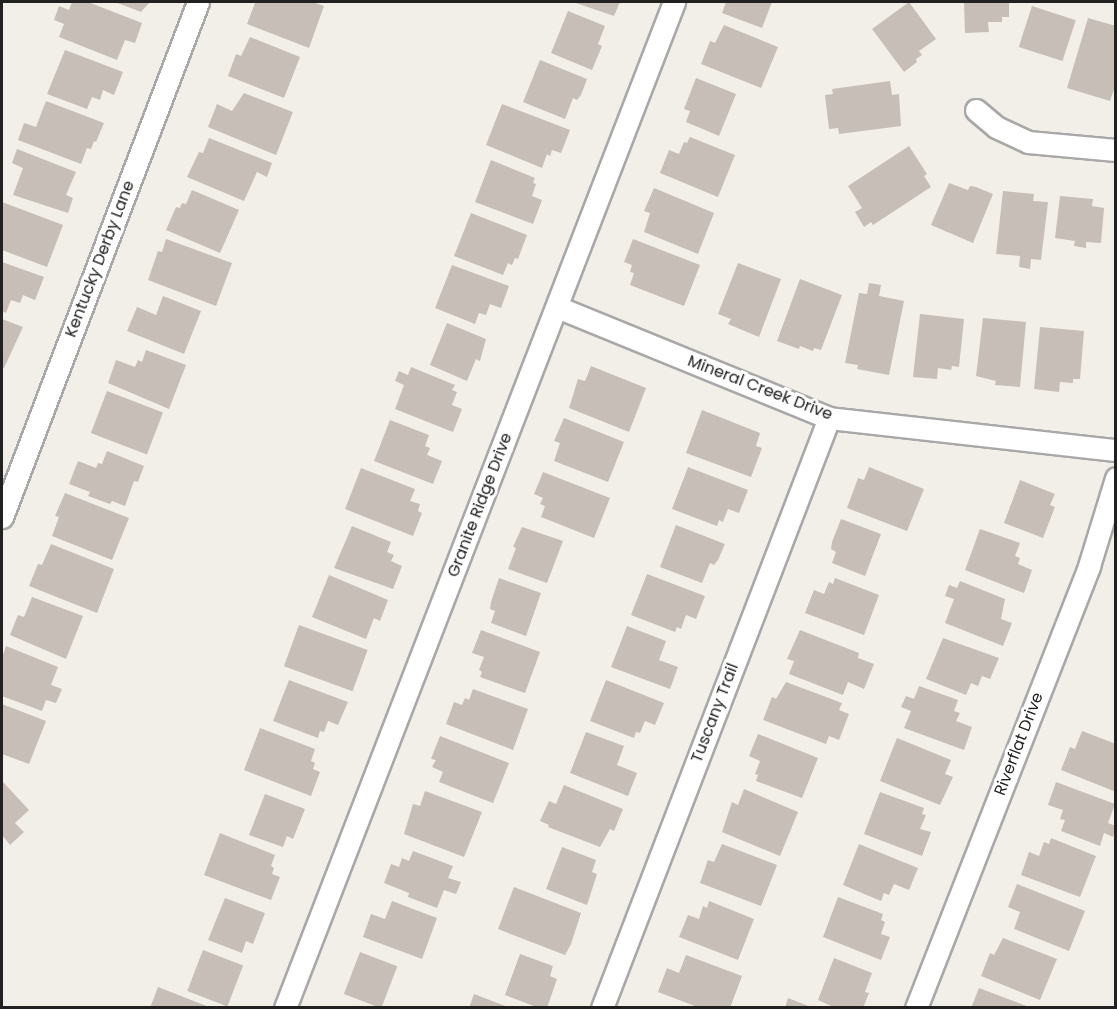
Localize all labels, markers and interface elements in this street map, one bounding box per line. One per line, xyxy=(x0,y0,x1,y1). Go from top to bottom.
street label: Kentucky Derby Lane xyxy=(61,178,139,340)
street label: Mineral Creek Drive xyxy=(685,352,835,424)
street label: Granite Ridge Drive xyxy=(444,430,516,580)
street label: Tuscany Trail xyxy=(687,661,743,765)
street label: Riverflat Drive xyxy=(991,690,1047,798)

